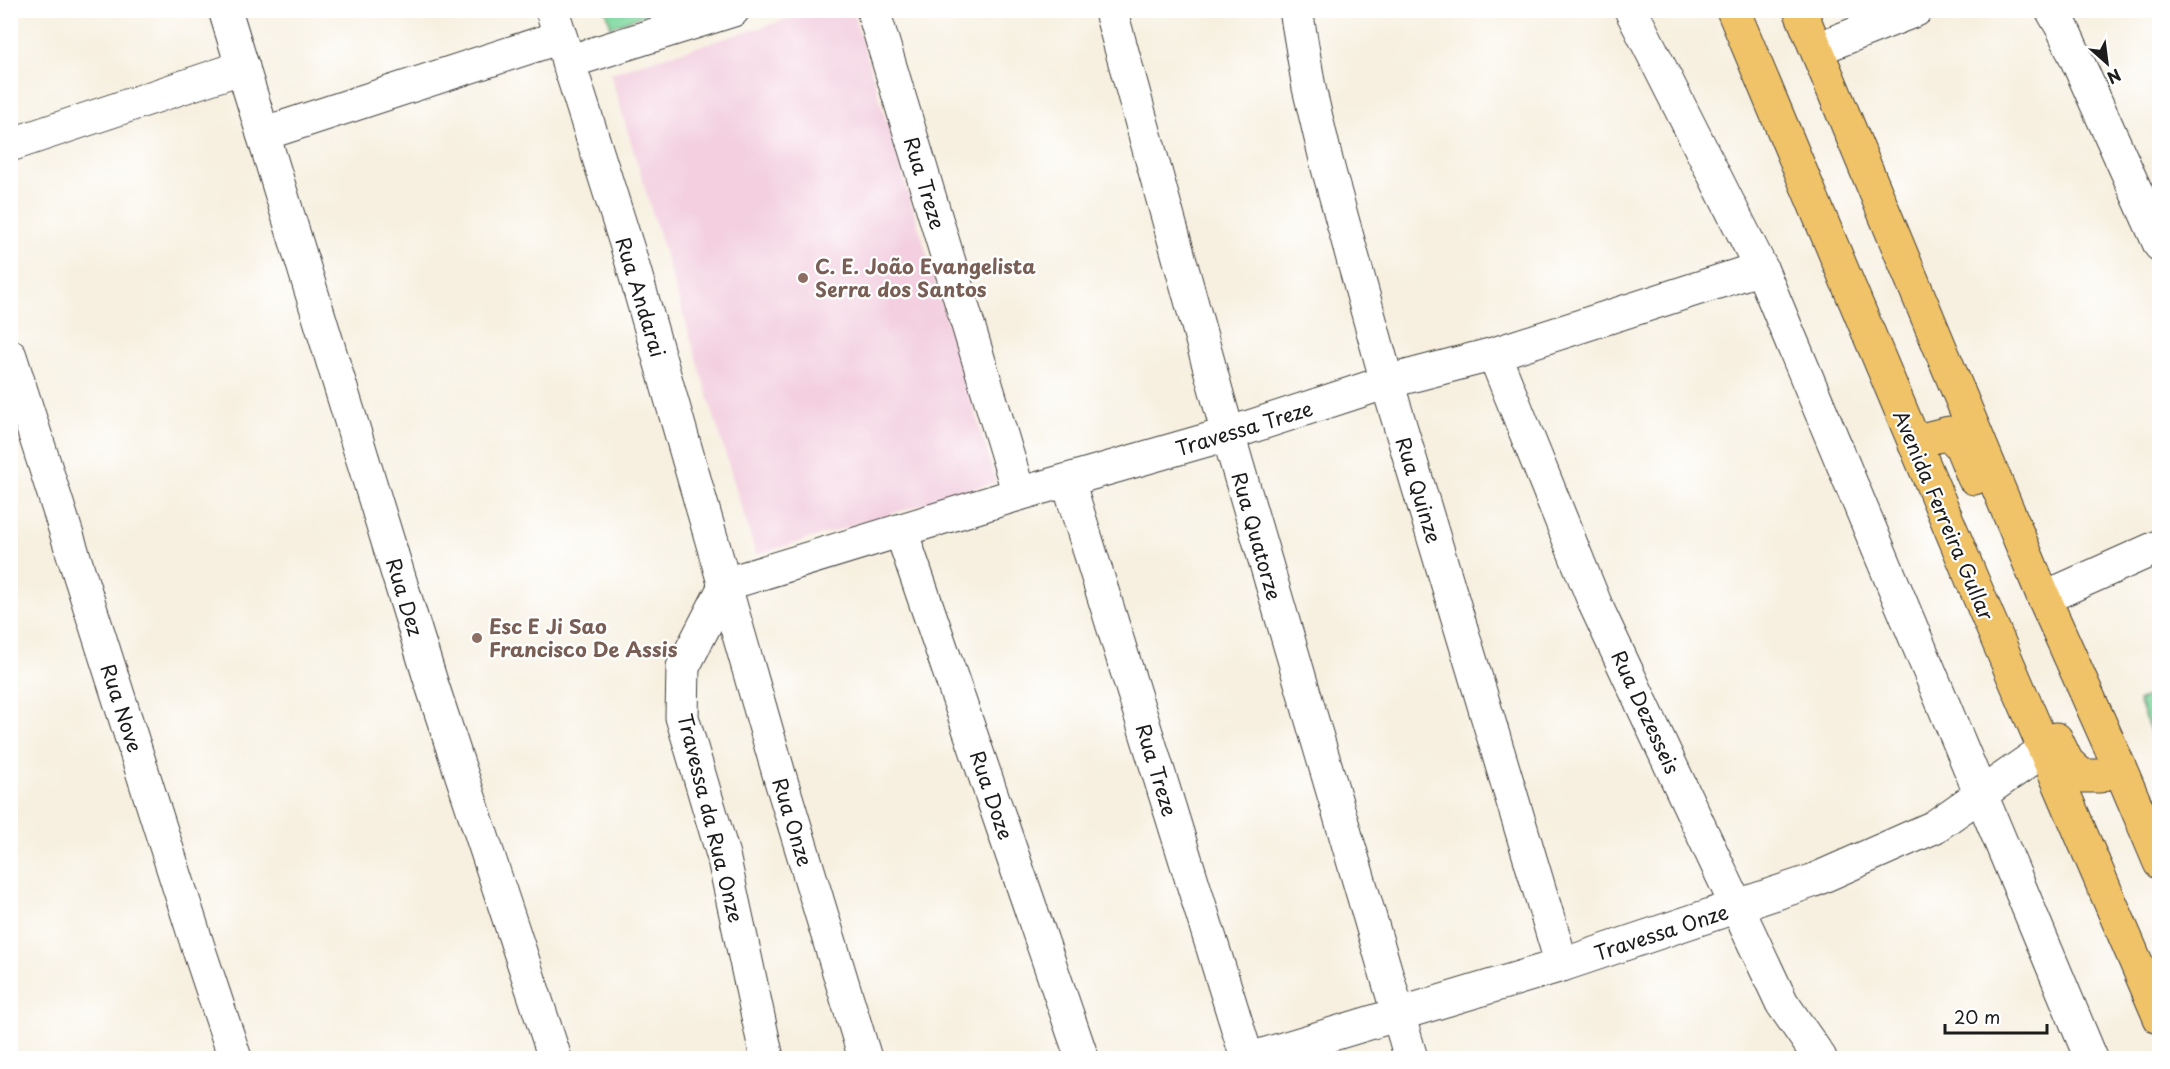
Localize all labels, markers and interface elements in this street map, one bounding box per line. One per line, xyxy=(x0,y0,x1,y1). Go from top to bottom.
north arrow xyxy=(2077,33,2137,93)
text: N xyxy=(2103,64,2126,91)
street label: Rua Treze xyxy=(897,133,953,233)
street label: Rua Andarai xyxy=(608,233,674,361)
place label: C. E. João Evangelista Serra dos Santos xyxy=(815,251,1036,304)
marker: C. E. João Evangelista Serra dos Santos xyxy=(796,271,810,285)
street label: Travessa Treze xyxy=(1172,393,1316,463)
street label: Avenida Ferreira Gullar xyxy=(1886,405,2002,625)
street label: Rua Quinze xyxy=(1389,433,1449,547)
street label: Rua Quatorze xyxy=(1224,468,1290,604)
street label: Rua Dez xyxy=(379,554,431,640)
place label: Esc E Ji Sao Francisco De Assis xyxy=(489,611,678,664)
marker: Esc E Ji Sao Francisco De Assis xyxy=(470,631,484,645)
street label: Rua Dezesseis xyxy=(1604,645,1688,779)
street label: Rua Nove xyxy=(94,660,150,756)
street label: Travessa da Rua Onze xyxy=(671,710,751,926)
street label: Rua Treze xyxy=(1129,720,1185,820)
street label: Rua Doze xyxy=(963,746,1021,844)
street label: Rua Onze xyxy=(765,774,821,870)
street label: Travessa Onze xyxy=(1590,896,1732,968)
scale bar xyxy=(1945,997,2047,1035)
text: 20 m xyxy=(1954,1003,2000,1030)

